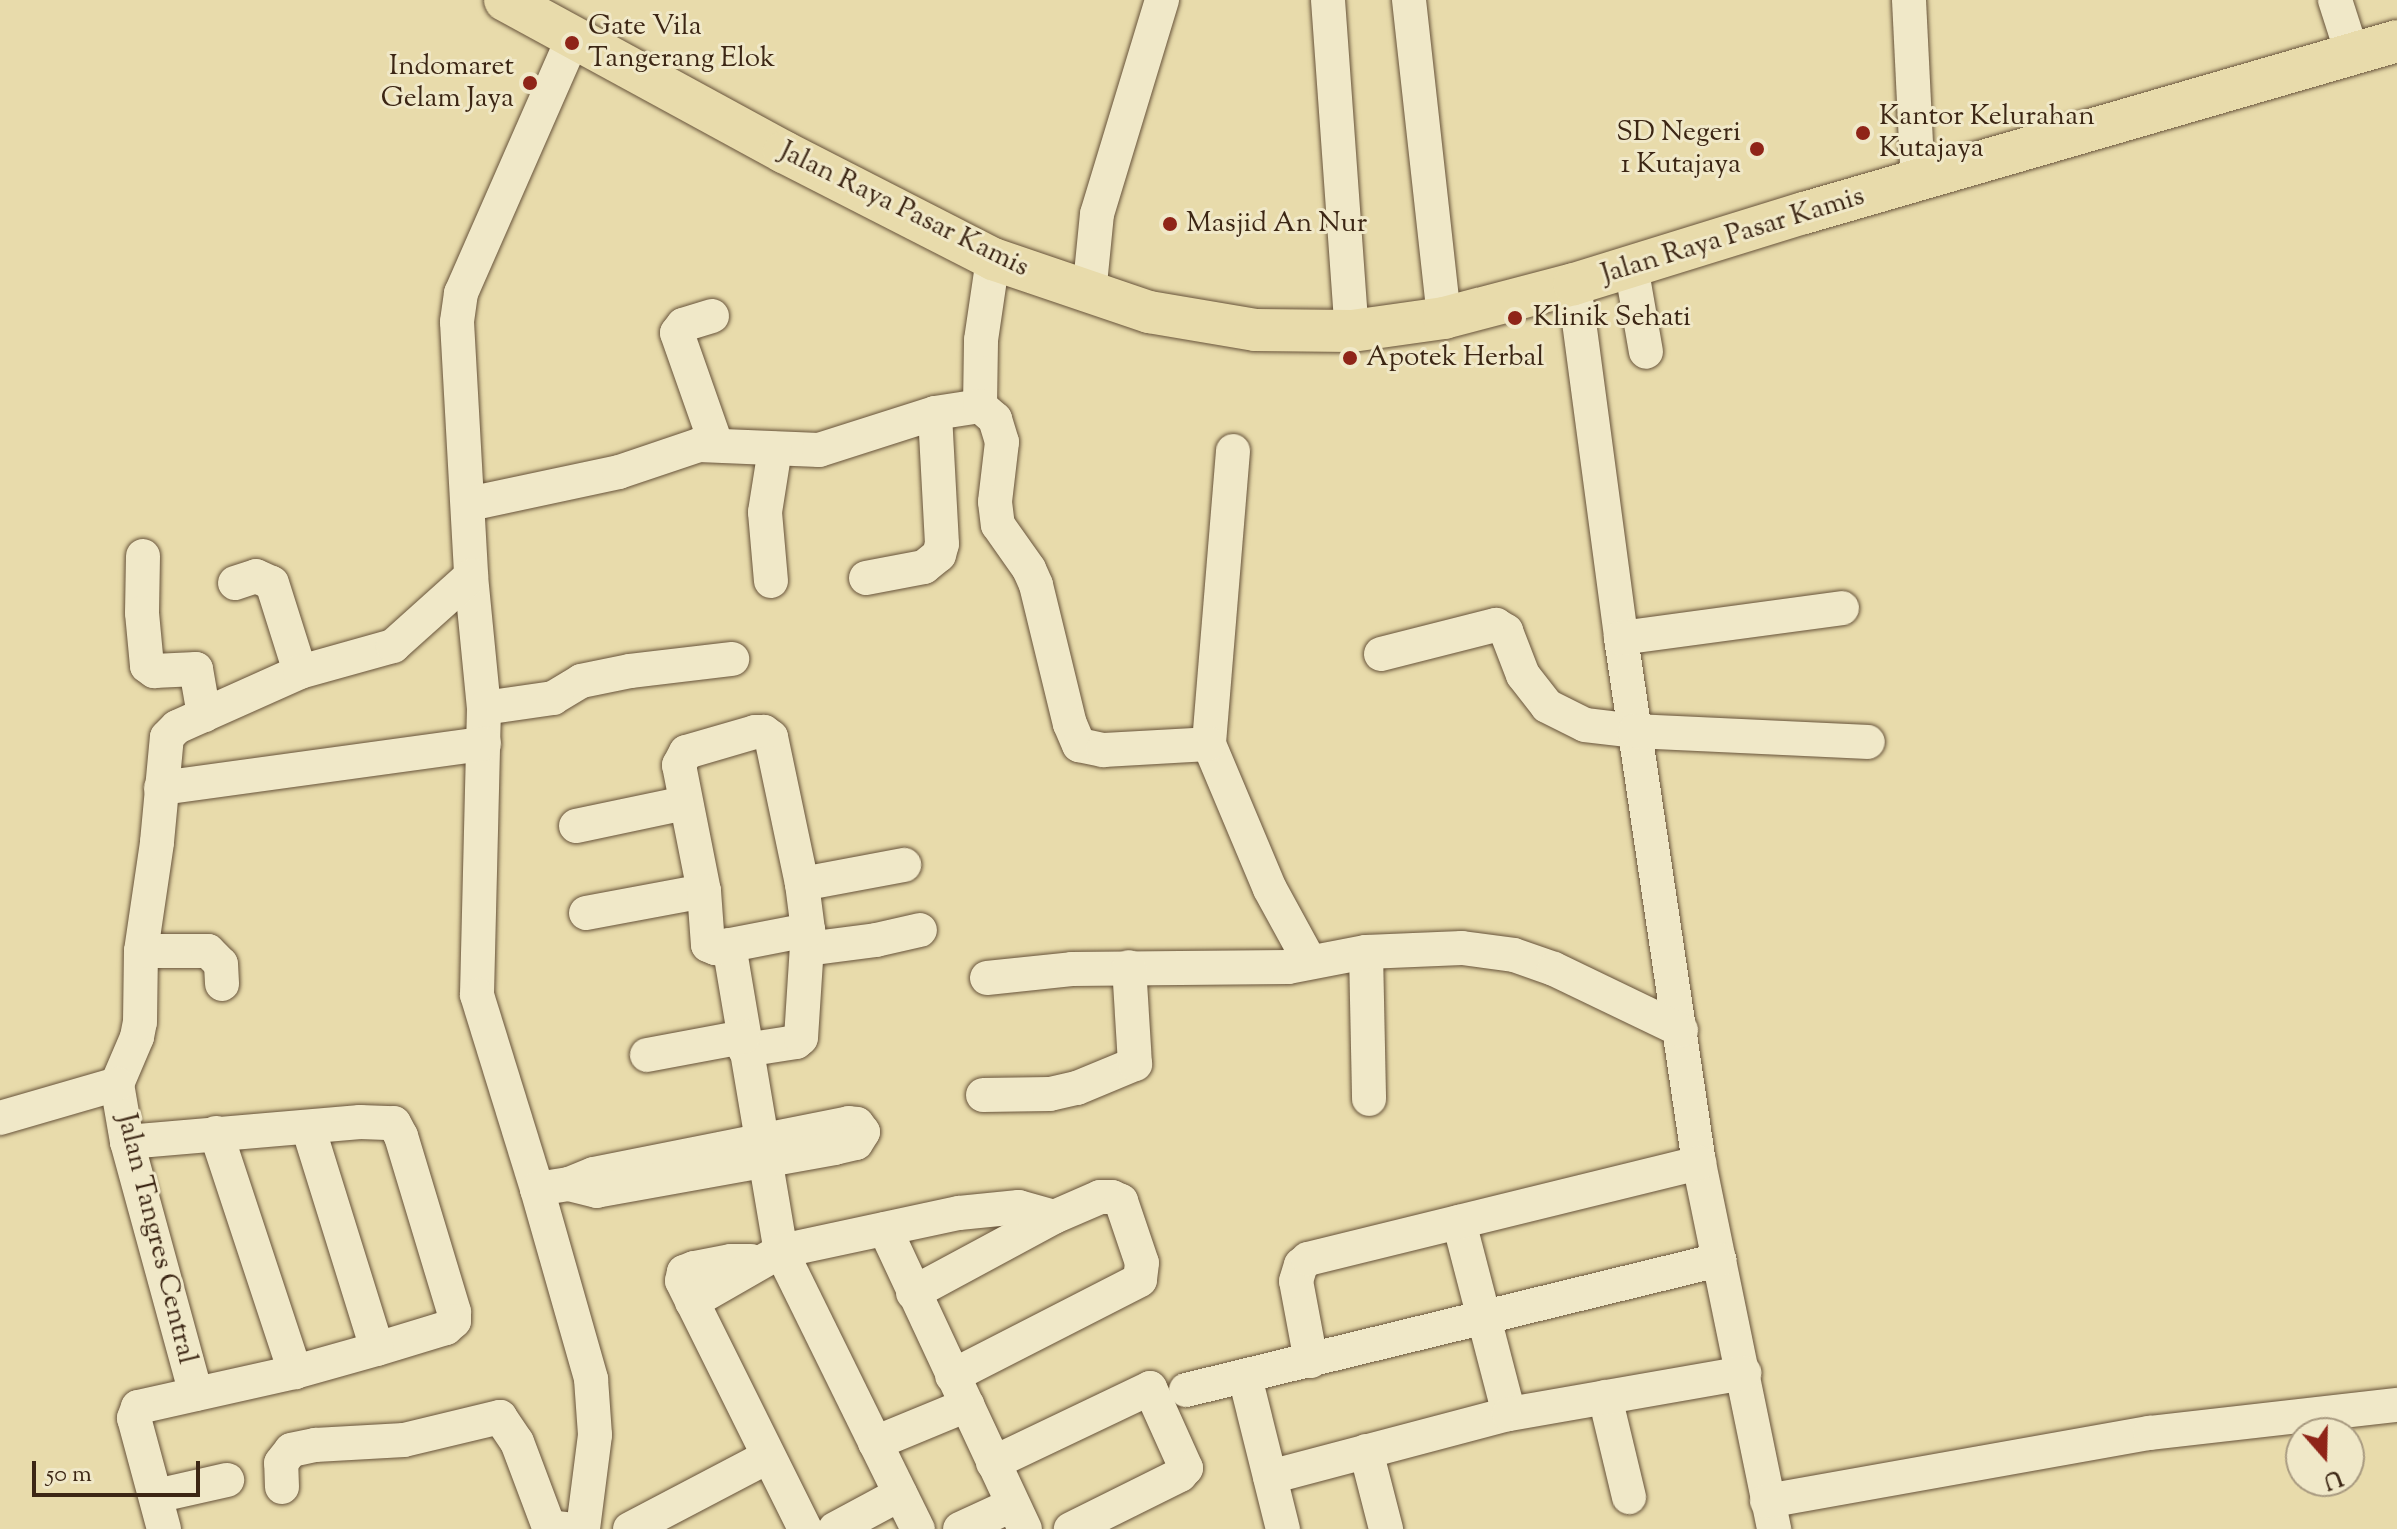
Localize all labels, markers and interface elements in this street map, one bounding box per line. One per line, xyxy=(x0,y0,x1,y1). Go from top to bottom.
place label: Gate Vila Tangerang Elok xyxy=(588,10,775,76)
marker: Gate Vila Tangerang Elok xyxy=(563,34,581,52)
place label: Indomaret Gelam Jaya xyxy=(381,50,514,116)
marker: Indomaret Gelam Jaya xyxy=(521,74,539,92)
place label: Kantor Kelurahan Kutajaya xyxy=(1879,100,2095,166)
place label: SD Negeri 1 Kutajaya xyxy=(1616,116,1741,182)
marker: Kantor Kelurahan Kutajaya xyxy=(1854,124,1872,142)
street label: Jalan Raya Pasar Kamis xyxy=(774,135,1034,285)
marker: SD Negeri 1 Kutajaya xyxy=(1748,140,1766,158)
street label: Jalan Raya Pasar Kamis xyxy=(1597,180,1869,292)
place label: Masjid An Nur xyxy=(1186,207,1367,241)
marker: Masjid An Nur xyxy=(1161,215,1179,233)
place label: Klinik Sehati xyxy=(1533,301,1691,335)
marker: Klinik Sehati xyxy=(1504,307,1526,329)
place label: Apotek Herbal xyxy=(1366,341,1544,375)
marker: Apotek Herbal xyxy=(1341,349,1359,367)
street label: Jalan Tangres Central xyxy=(109,1110,203,1368)
north arrow xyxy=(2285,1417,2365,1497)
scale bar xyxy=(36,1445,204,1495)
text: 50 m xyxy=(46,1458,92,1492)
text: U xyxy=(2319,1460,2346,1496)

